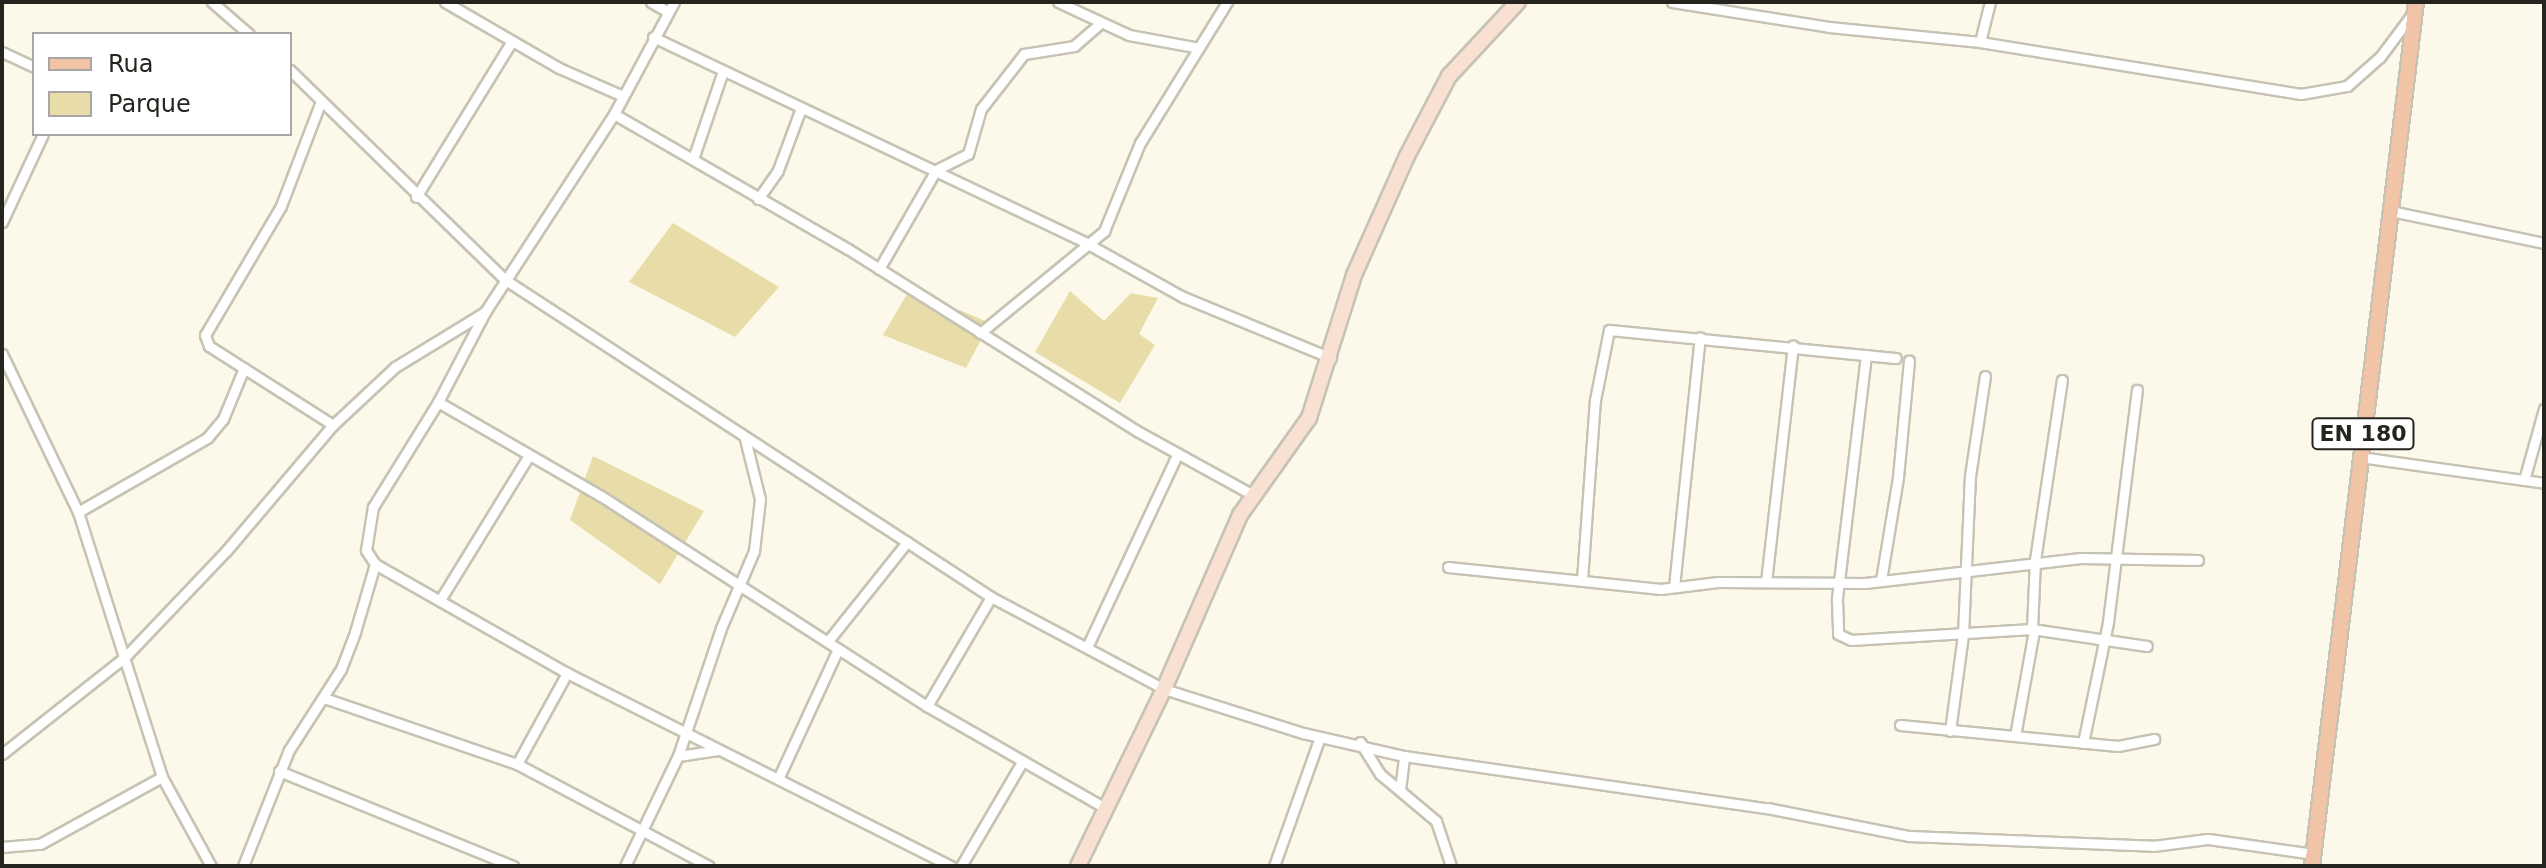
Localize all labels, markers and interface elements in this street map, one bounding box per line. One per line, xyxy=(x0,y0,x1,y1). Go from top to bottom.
legend xyxy=(32,32,292,136)
text: Rua xyxy=(108,50,154,78)
text: Parque xyxy=(108,90,191,118)
road number: EN 180 xyxy=(2311,416,2415,452)

